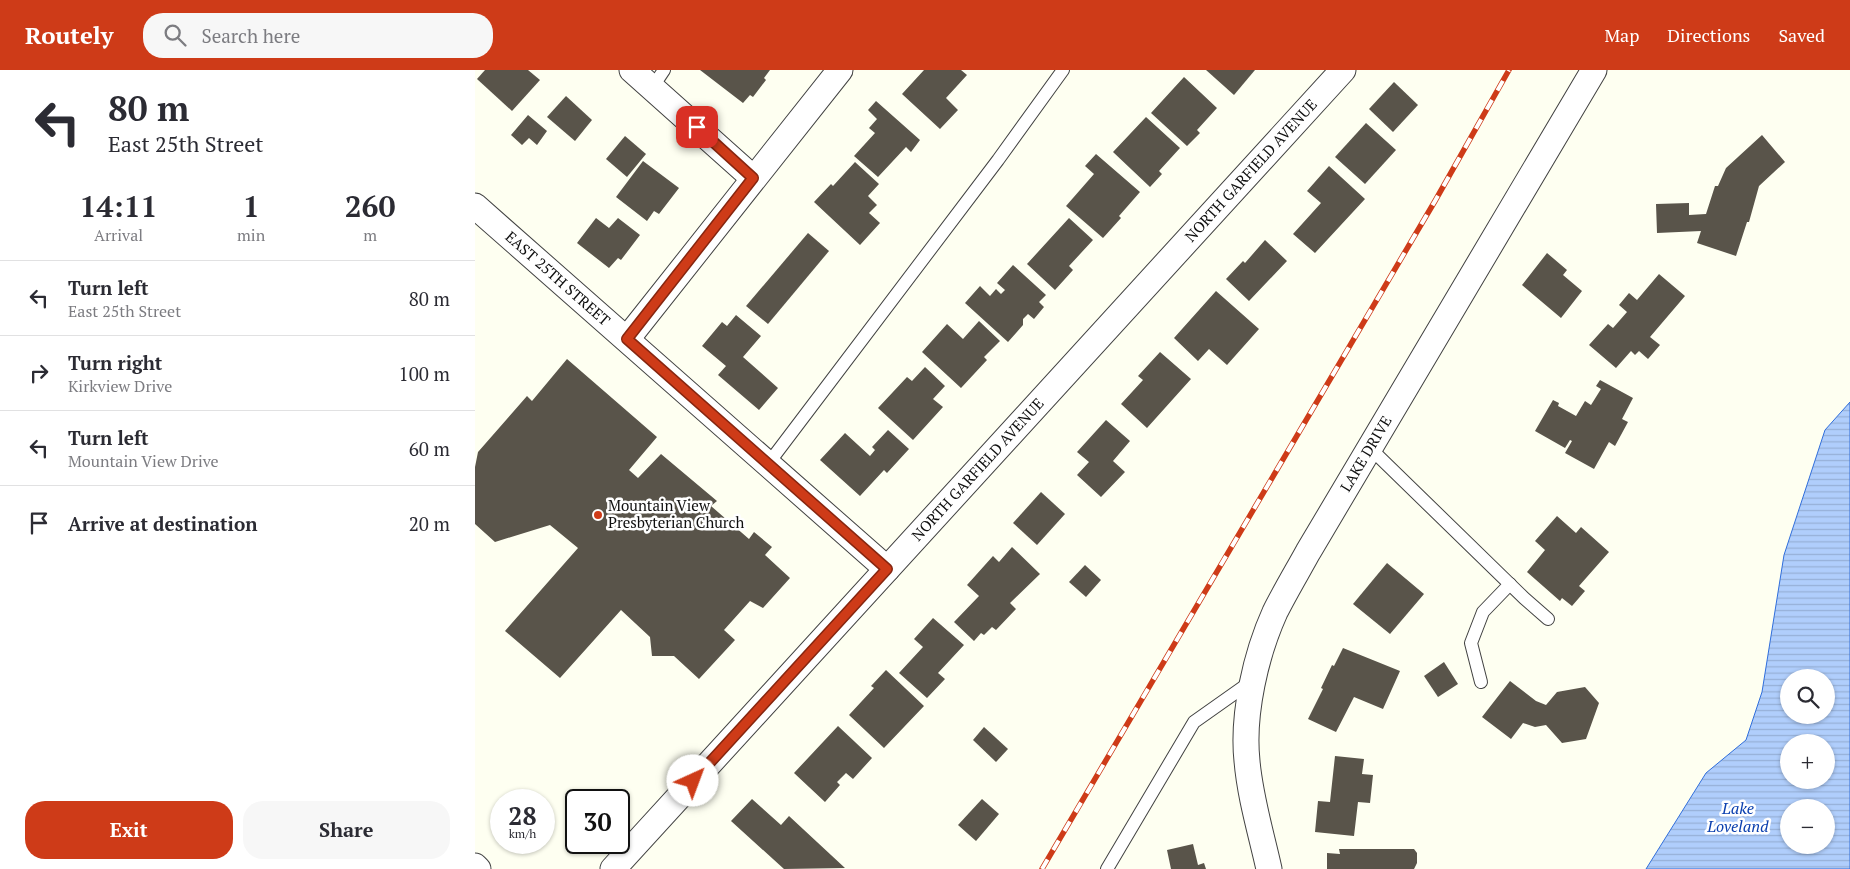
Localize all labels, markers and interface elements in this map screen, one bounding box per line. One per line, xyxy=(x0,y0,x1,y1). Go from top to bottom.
search box xyxy=(143,13,493,58)
text: Routely xyxy=(25,19,113,51)
icon: search xyxy=(161,21,189,49)
text: Search here xyxy=(201,23,300,48)
text: Map xyxy=(1604,23,1639,47)
text: Directions xyxy=(1667,23,1750,47)
text: Saved xyxy=(1778,23,1825,47)
text: 80 m xyxy=(108,85,189,131)
icon: left xyxy=(25,90,90,155)
street label: NORTH GARFIELD AVENUE xyxy=(1180,94,1321,246)
pin xyxy=(676,106,718,148)
icon: arrive xyxy=(683,113,711,141)
text: East 25th Street xyxy=(108,129,264,158)
text: 14:11 xyxy=(79,186,158,226)
text: 1 xyxy=(243,186,260,226)
text: 260 xyxy=(345,186,396,226)
text: Arrival xyxy=(94,224,143,246)
text: min xyxy=(237,224,265,246)
text: m xyxy=(363,224,377,246)
street label: EAST 25TH STREET xyxy=(501,226,615,330)
text: Turn left xyxy=(68,275,149,300)
icon: left xyxy=(25,284,53,312)
text: 80 m xyxy=(409,286,450,311)
text: East 25th Street xyxy=(68,300,181,322)
text: Turn right xyxy=(68,350,162,375)
icon: right xyxy=(25,359,53,387)
text: 100 m xyxy=(399,361,450,386)
text: Kirkview Drive xyxy=(68,375,172,397)
street label: NORTH GARFIELD AVENUE xyxy=(907,393,1048,545)
street label: LAKE DRIVE xyxy=(1335,412,1396,495)
text: Turn left xyxy=(68,425,149,450)
icon: left xyxy=(25,434,53,462)
text: 60 m xyxy=(409,436,450,461)
text: Mountain View Drive xyxy=(68,450,219,472)
place label: Mountain View Presbyterian Church xyxy=(608,495,745,532)
icon: arrive xyxy=(25,509,53,537)
marker: Mountain View Presbyterian Church xyxy=(592,509,604,521)
text: Arrive at destination xyxy=(68,511,257,536)
text: 20 m xyxy=(409,511,450,536)
map controls xyxy=(1780,669,1835,854)
button: search xyxy=(1780,669,1835,724)
button: + xyxy=(1780,734,1835,789)
position arrow xyxy=(666,754,718,806)
speed limit sign: 30 xyxy=(565,789,630,854)
water label: Lake Loveland xyxy=(1706,797,1769,837)
text: 28 xyxy=(508,799,537,832)
button: − xyxy=(1780,799,1835,854)
button: Exit xyxy=(25,801,233,859)
button: Share xyxy=(243,801,450,859)
text: km/h xyxy=(509,826,536,841)

